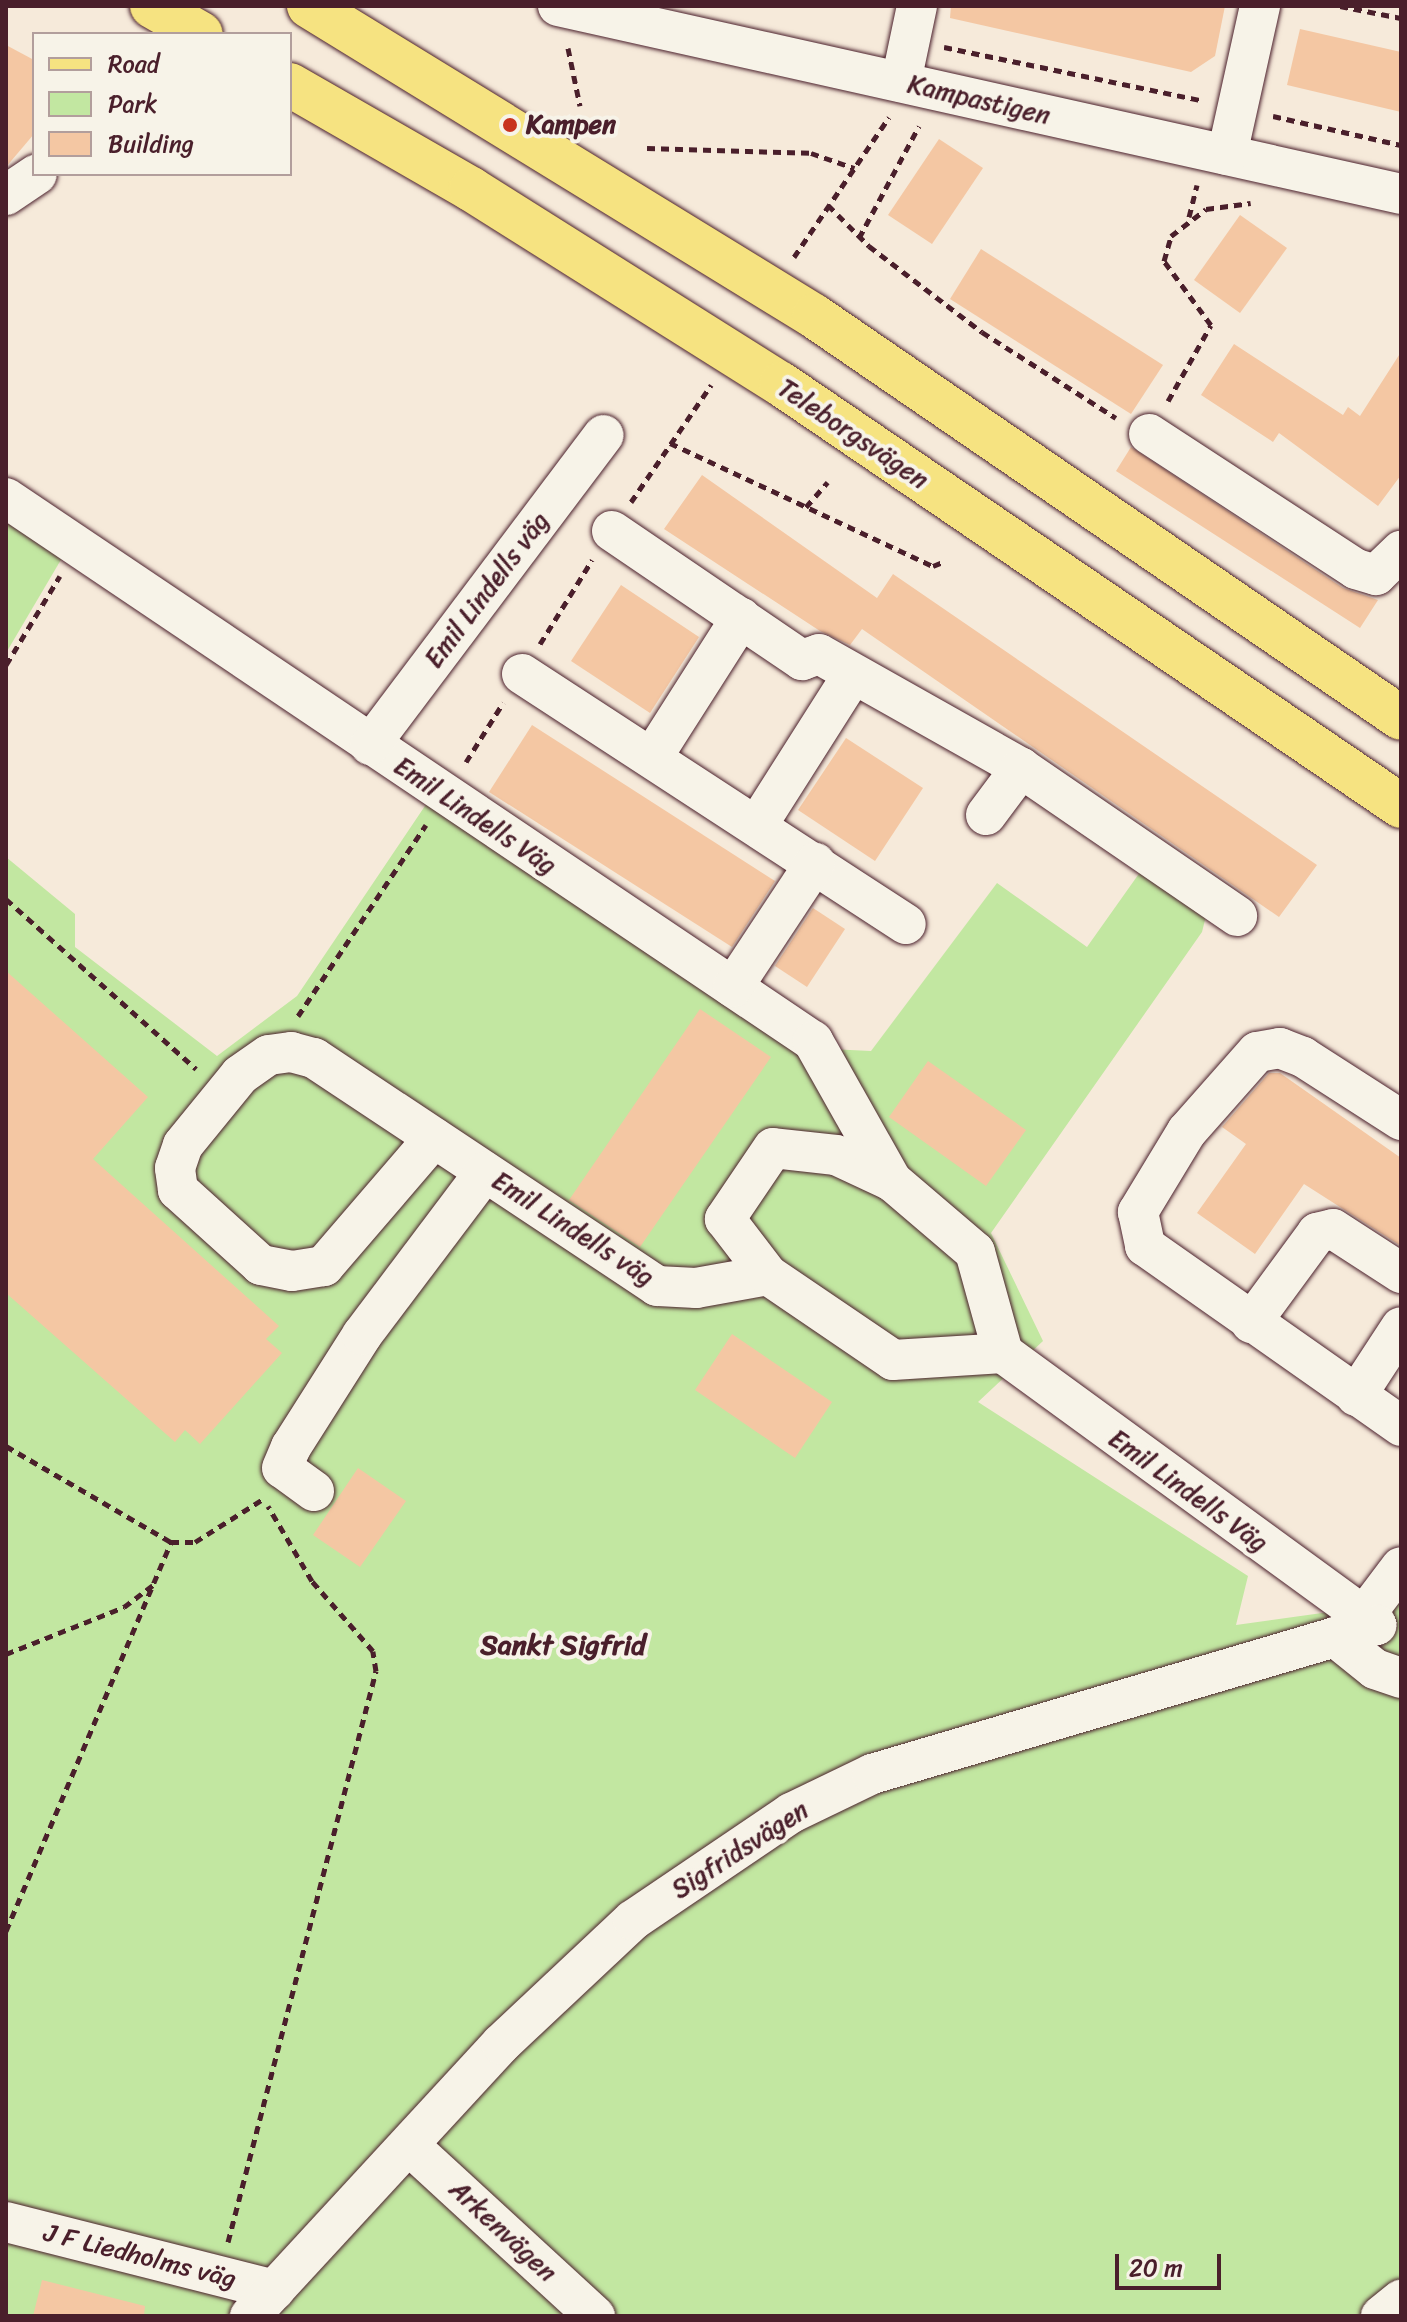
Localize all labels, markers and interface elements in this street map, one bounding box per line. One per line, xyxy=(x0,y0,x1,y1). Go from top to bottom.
legend xyxy=(32,32,292,176)
text: Road xyxy=(108,43,159,85)
street label: Kampastigen xyxy=(905,68,1053,132)
text: Park xyxy=(108,83,157,125)
place label: Kampen xyxy=(526,109,616,141)
marker: Kampen xyxy=(501,116,519,134)
text: Building xyxy=(108,123,194,165)
street label: Teleborgsvägen xyxy=(772,372,934,496)
street label: Emil Lindells väg xyxy=(418,506,556,674)
street label: Emil Lindells Väg xyxy=(388,750,562,882)
street label: Emil Lindells väg xyxy=(486,1165,660,1293)
street label: Emil Lindells Väg xyxy=(1102,1423,1274,1559)
district label: Sankt Sigfrid xyxy=(480,1628,646,1662)
street label: Sigfridsvägen xyxy=(666,1794,814,1906)
street label: Arkenvägen xyxy=(443,2174,563,2288)
street label: J F Liedholms väg xyxy=(41,2217,239,2295)
scale bar xyxy=(1119,2238,1225,2288)
text: 20 m xyxy=(1129,2247,1183,2289)

